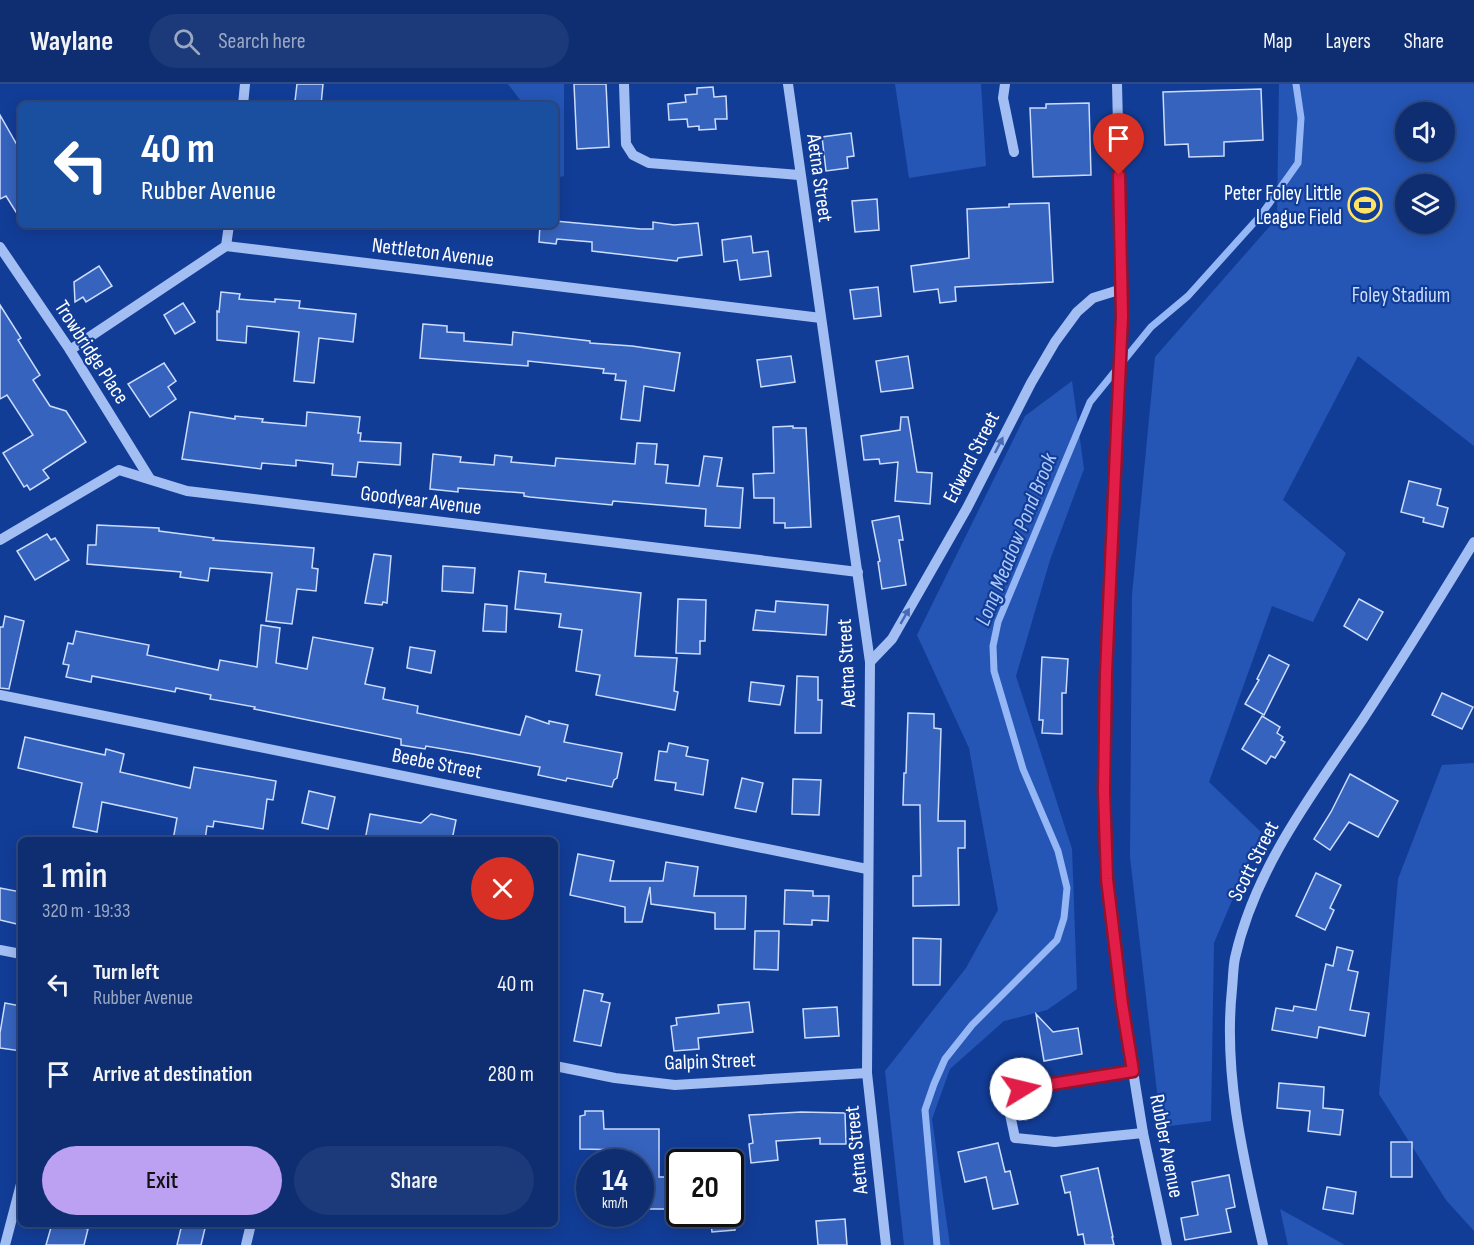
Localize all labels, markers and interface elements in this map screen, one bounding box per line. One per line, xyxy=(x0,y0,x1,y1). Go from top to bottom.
search box xyxy=(149,14,569,68)
text: Waylane xyxy=(30,25,113,58)
icon: search xyxy=(170,25,203,58)
text: Search here xyxy=(218,28,306,55)
text: Map xyxy=(1263,29,1292,54)
text: Layers xyxy=(1325,29,1371,54)
text: Share xyxy=(1404,29,1444,54)
map controls xyxy=(1395,102,1455,234)
button: sound xyxy=(1395,102,1455,162)
pin xyxy=(1093,113,1144,175)
icon: arrive xyxy=(1102,122,1135,155)
text: 40 m xyxy=(141,124,215,175)
icon: left xyxy=(42,126,120,204)
street label: Aetna Street xyxy=(801,131,838,224)
button: layers xyxy=(1395,174,1455,234)
text: Rubber Avenue xyxy=(141,175,276,207)
place label: Peter Foley Little League Field xyxy=(1224,181,1342,230)
sports icon: Peter Foley Little League Field xyxy=(1347,187,1383,223)
street label: Nettleton Avenue xyxy=(370,233,495,272)
park label: Foley Stadium xyxy=(1352,283,1450,308)
street label: Trowbridge Place xyxy=(49,296,134,409)
street label: Edward Street xyxy=(938,407,1005,507)
one-way arrow xyxy=(995,437,1004,454)
water label: Long Meadow Pond Brook xyxy=(970,449,1064,630)
street label: Goodyear Avenue xyxy=(359,481,483,520)
one-way arrow xyxy=(900,607,910,624)
street label: Aetna Street xyxy=(832,618,861,709)
street label: Beebe Street xyxy=(390,743,484,784)
street label: Scott Street xyxy=(1223,817,1284,905)
text: 1 min xyxy=(42,855,107,898)
button: close xyxy=(471,857,534,920)
text: 320 m · 19:33 xyxy=(42,899,130,923)
text: Turn left xyxy=(93,959,159,986)
icon: left xyxy=(42,968,75,1001)
text: 40 m xyxy=(497,971,534,998)
text: Rubber Avenue xyxy=(93,986,193,1010)
street label: Galpin Street xyxy=(664,1047,756,1076)
position arrow xyxy=(989,1057,1053,1121)
icon: arrive xyxy=(42,1058,75,1091)
text: Arrive at destination xyxy=(93,1061,252,1088)
text: 280 m xyxy=(488,1061,534,1088)
street label: Rubber Avenue xyxy=(1144,1092,1189,1200)
street label: Aetna Street xyxy=(839,1104,874,1196)
button: Exit xyxy=(42,1146,282,1215)
button: Share xyxy=(294,1146,534,1215)
speed limit sign: 20 xyxy=(666,1149,744,1227)
text: 14 xyxy=(602,1163,628,1199)
text: km/h xyxy=(602,1194,628,1213)

